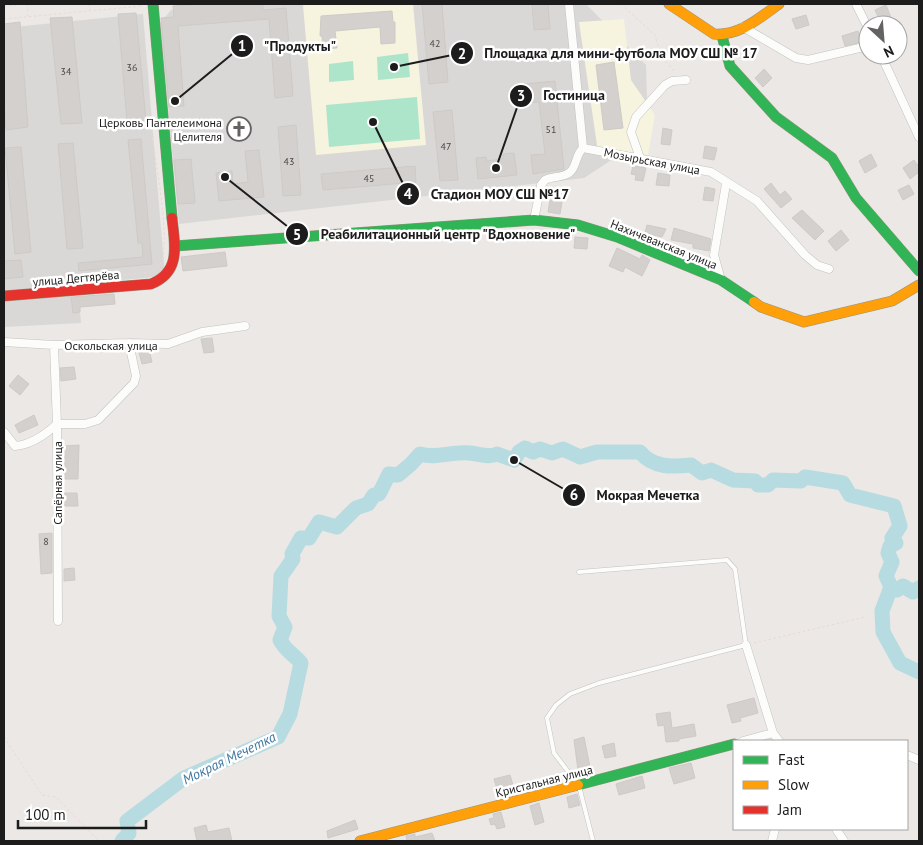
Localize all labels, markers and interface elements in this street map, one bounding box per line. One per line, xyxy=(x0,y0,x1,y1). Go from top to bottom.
north arrow xyxy=(858,15,908,65)
callout: "Продукты" xyxy=(229,31,347,60)
text: 1 xyxy=(238,36,246,55)
text: "Продукты" xyxy=(264,37,336,55)
house number: 42 xyxy=(430,37,440,50)
callout: Площадка для мини-футбола МОУ СШ № 17 xyxy=(449,39,768,68)
text: N xyxy=(881,42,897,62)
text: 2 xyxy=(458,44,466,63)
text: Площадка для мини-футбола МОУ СШ № 17 xyxy=(484,44,758,62)
house number: 36 xyxy=(127,61,137,74)
house number: 34 xyxy=(61,65,72,78)
callout: Гостиница xyxy=(508,81,615,110)
text: 3 xyxy=(517,86,525,105)
text: Гостиница xyxy=(543,86,605,104)
place label: Церковь Пантелеимона Целителя xyxy=(99,115,222,144)
church icon: Церковь Пантелеимона Целителя xyxy=(226,116,252,142)
house number: 51 xyxy=(546,123,556,136)
house number: 47 xyxy=(441,140,451,153)
street label: Мозырьская улица xyxy=(603,144,701,178)
house number: 43 xyxy=(284,155,294,168)
house number: 45 xyxy=(364,172,374,185)
callout: Стадион МОУ СШ №17 xyxy=(396,179,580,208)
text: 4 xyxy=(404,184,413,203)
text: Стадион МОУ СШ №17 xyxy=(431,185,569,203)
street label: Нахичеванская улица xyxy=(608,216,720,272)
callout: Реабилитационный центр "Вдохновение" xyxy=(285,220,586,249)
text: 5 xyxy=(293,225,301,244)
text: Реабилитационный центр "Вдохновение" xyxy=(321,225,575,243)
street label: улица Дегтярёва xyxy=(32,267,120,289)
street label: Оскольская улица xyxy=(64,338,158,353)
street label: Сапёрная улица xyxy=(50,441,65,525)
callout: Мокрая Мечетка xyxy=(561,480,709,509)
text: 6 xyxy=(570,485,578,504)
text: Мокрая Мечетка xyxy=(597,486,699,504)
house number: 8 xyxy=(43,535,49,548)
water label: Мокрая Мечетка xyxy=(179,728,279,788)
legend xyxy=(733,740,908,830)
text: Fast xyxy=(778,750,805,769)
street label: Кристальная улица xyxy=(494,762,594,800)
text: Slow xyxy=(778,775,809,794)
scale bar xyxy=(18,798,145,830)
text: Jam xyxy=(777,800,802,819)
text: 100 m xyxy=(25,805,66,824)

